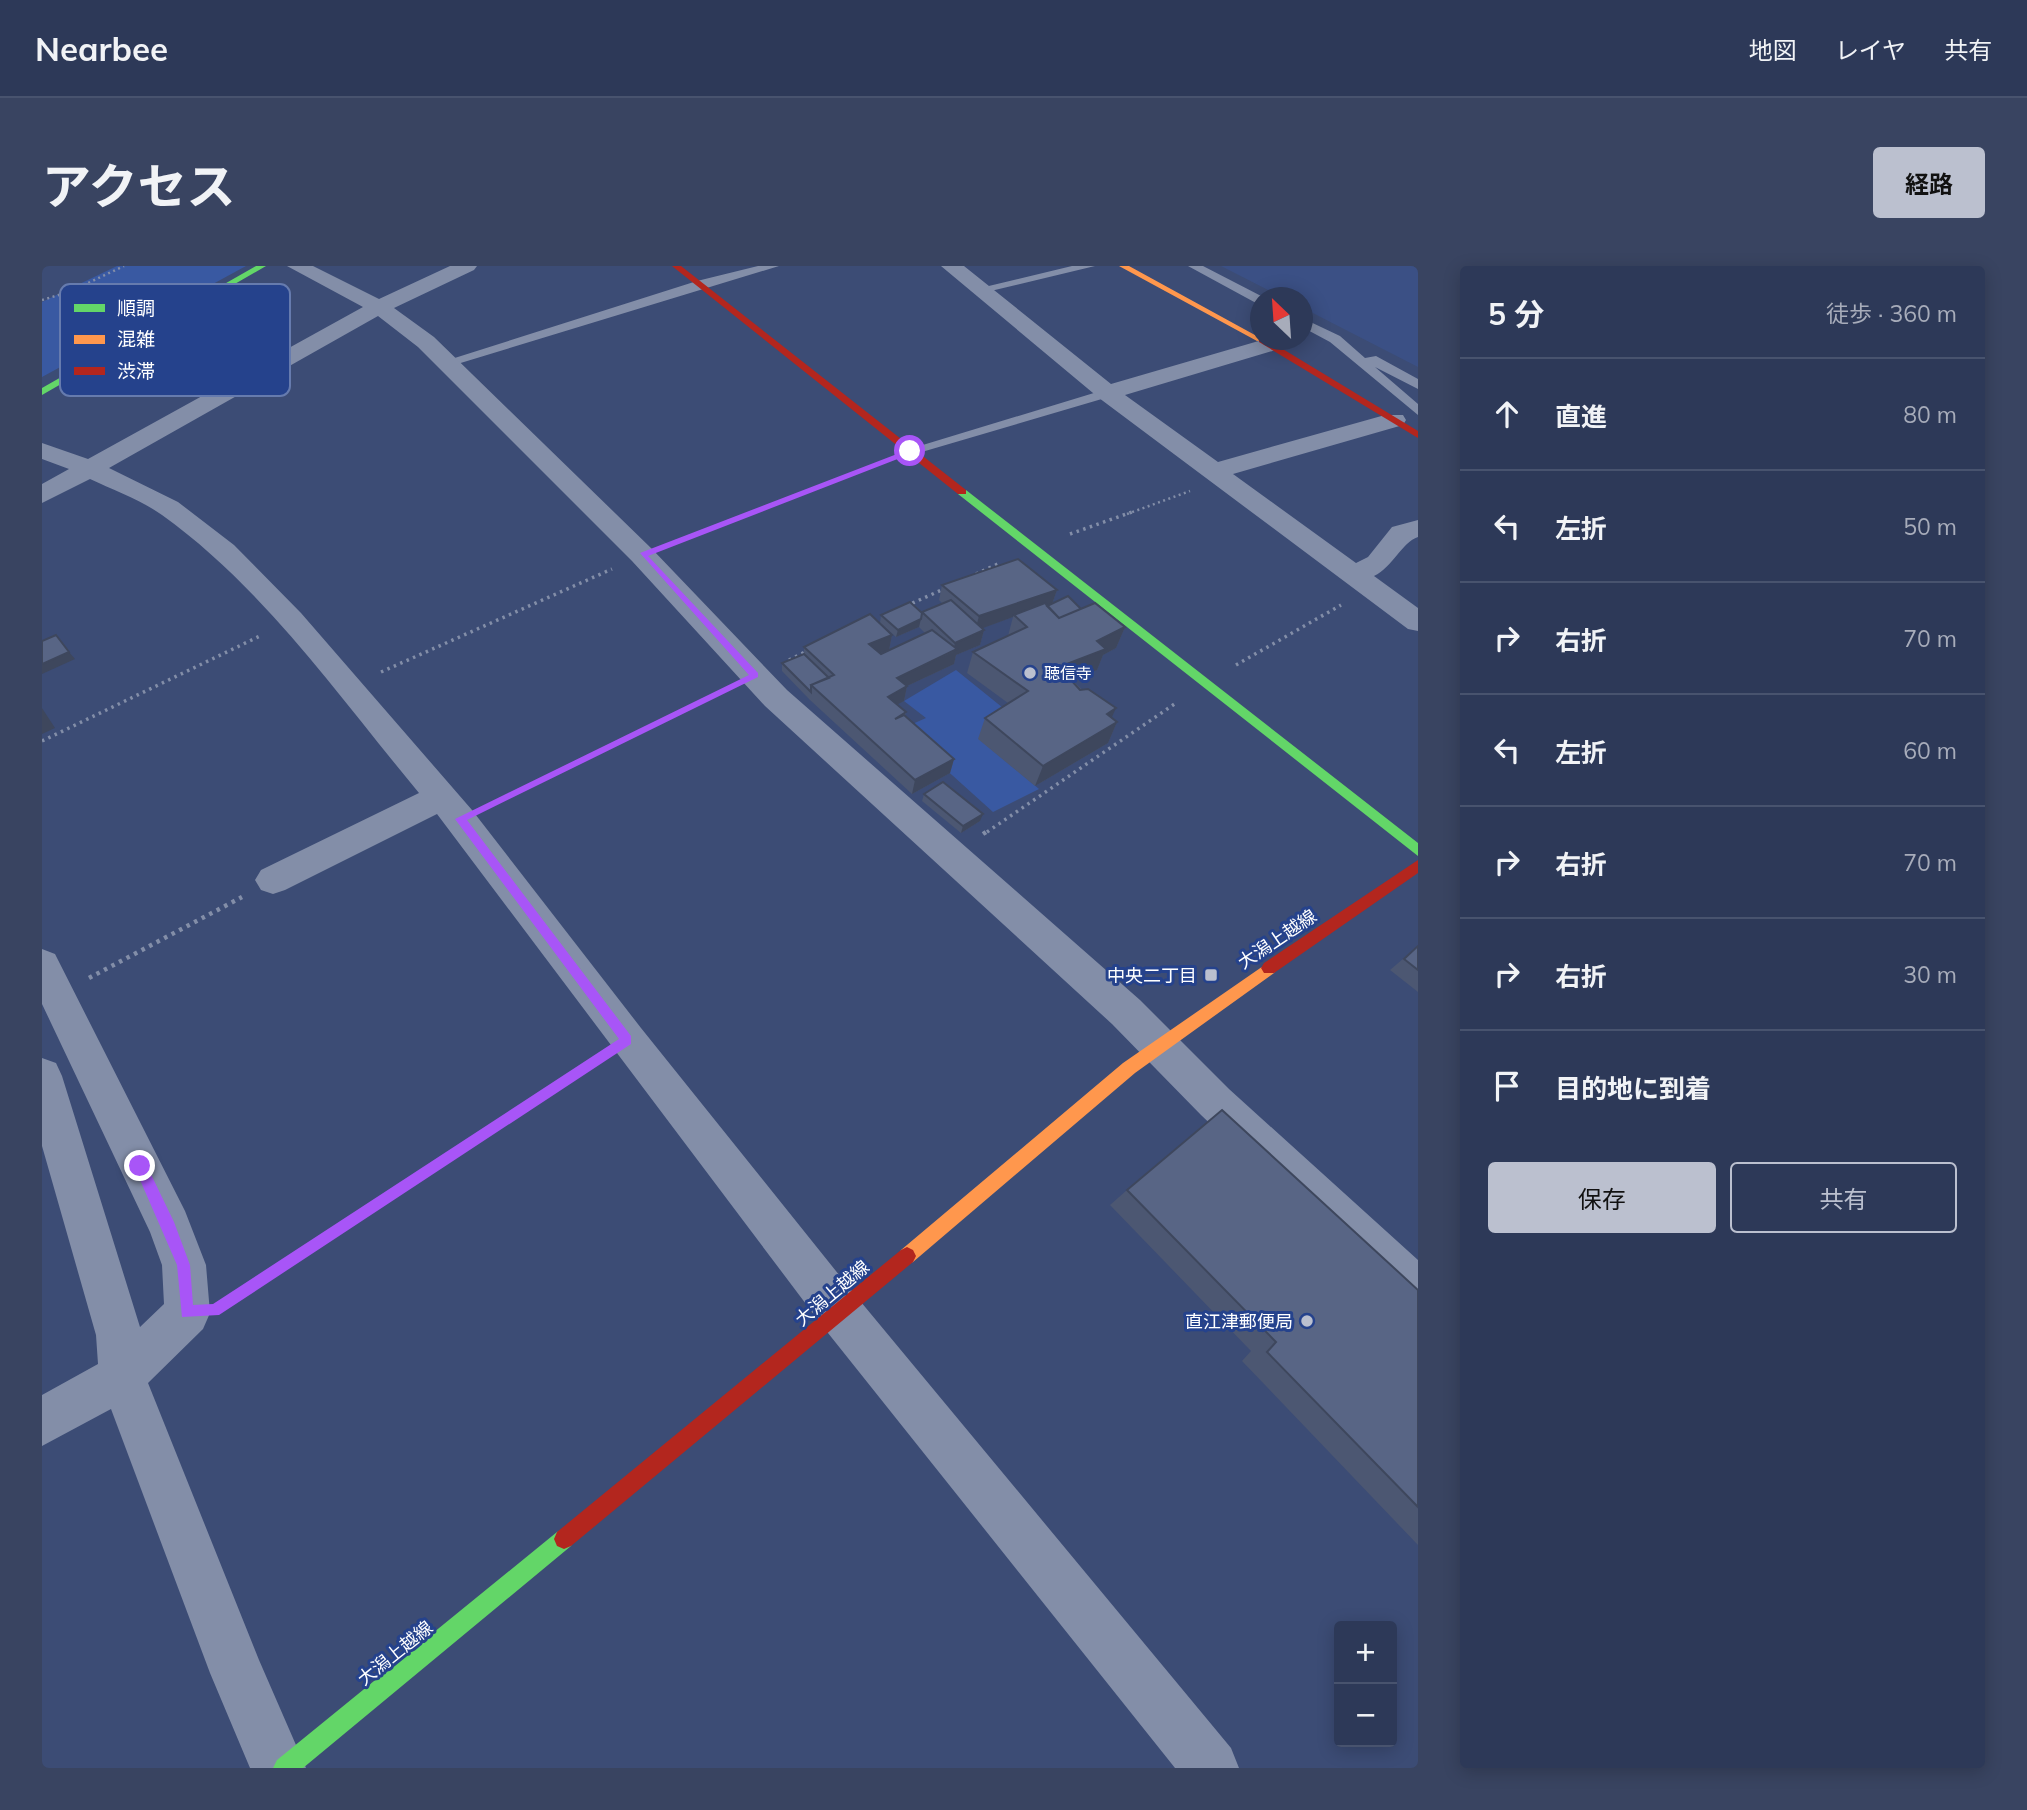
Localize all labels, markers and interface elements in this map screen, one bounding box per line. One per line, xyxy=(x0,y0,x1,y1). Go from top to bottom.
text: Nearbee xyxy=(35,28,168,69)
text: 地図 xyxy=(1749,35,1797,65)
text: レイヤ xyxy=(1835,35,1906,65)
text: 共有 xyxy=(1944,35,1992,65)
button: 経路 xyxy=(1873,147,1985,218)
text: アクセス xyxy=(42,155,236,216)
legend xyxy=(60,284,290,396)
north arrow xyxy=(1250,287,1313,350)
text: 5 分 xyxy=(1488,295,1544,333)
text: 順調 xyxy=(117,296,155,320)
text: 徒歩 · 360 m xyxy=(1826,299,1957,328)
text: 混雑 xyxy=(117,327,155,351)
text: 渋滞 xyxy=(117,359,155,383)
icon: ahead xyxy=(1488,395,1526,433)
text: 直進 xyxy=(1555,400,1607,433)
text: 80 m xyxy=(1903,400,1957,429)
route start xyxy=(894,435,925,466)
icon: left xyxy=(1488,507,1526,545)
text: 左折 xyxy=(1555,512,1607,545)
text: 50 m xyxy=(1903,512,1957,541)
icon: right xyxy=(1488,619,1526,657)
text: 右折 xyxy=(1555,624,1607,657)
text: 70 m xyxy=(1903,624,1957,653)
place label: 聴信寺 xyxy=(1044,663,1092,683)
marker: 聴信寺 xyxy=(1022,665,1038,681)
icon: left xyxy=(1488,731,1526,769)
text: 左折 xyxy=(1555,736,1607,769)
text: 60 m xyxy=(1903,736,1957,765)
icon: right xyxy=(1488,843,1526,881)
text: 右折 xyxy=(1555,848,1607,881)
text: 70 m xyxy=(1903,848,1957,877)
street label: 大潟上越線 xyxy=(1233,904,1321,974)
icon: right xyxy=(1488,955,1526,993)
text: 右折 xyxy=(1555,960,1607,993)
text: 30 m xyxy=(1903,960,1957,989)
place label: 中央二丁目 xyxy=(1107,964,1197,987)
marker: 中央二丁目 xyxy=(1203,967,1219,983)
icon: arrive xyxy=(1488,1067,1526,1105)
text: 目的地に到着 xyxy=(1555,1072,1711,1105)
route end xyxy=(124,1150,155,1181)
button: 保存 xyxy=(1488,1162,1716,1233)
button: 共有 xyxy=(1730,1162,1957,1233)
street label: 大潟上越線 xyxy=(790,1255,874,1331)
place label: 直江津郵便局 xyxy=(1185,1310,1293,1333)
marker: 直江津郵便局 xyxy=(1299,1313,1315,1329)
street label: 大潟上越線 xyxy=(353,1616,437,1690)
map controls xyxy=(1334,1621,1397,1747)
button: + xyxy=(1334,1621,1397,1684)
button: − xyxy=(1334,1684,1397,1747)

